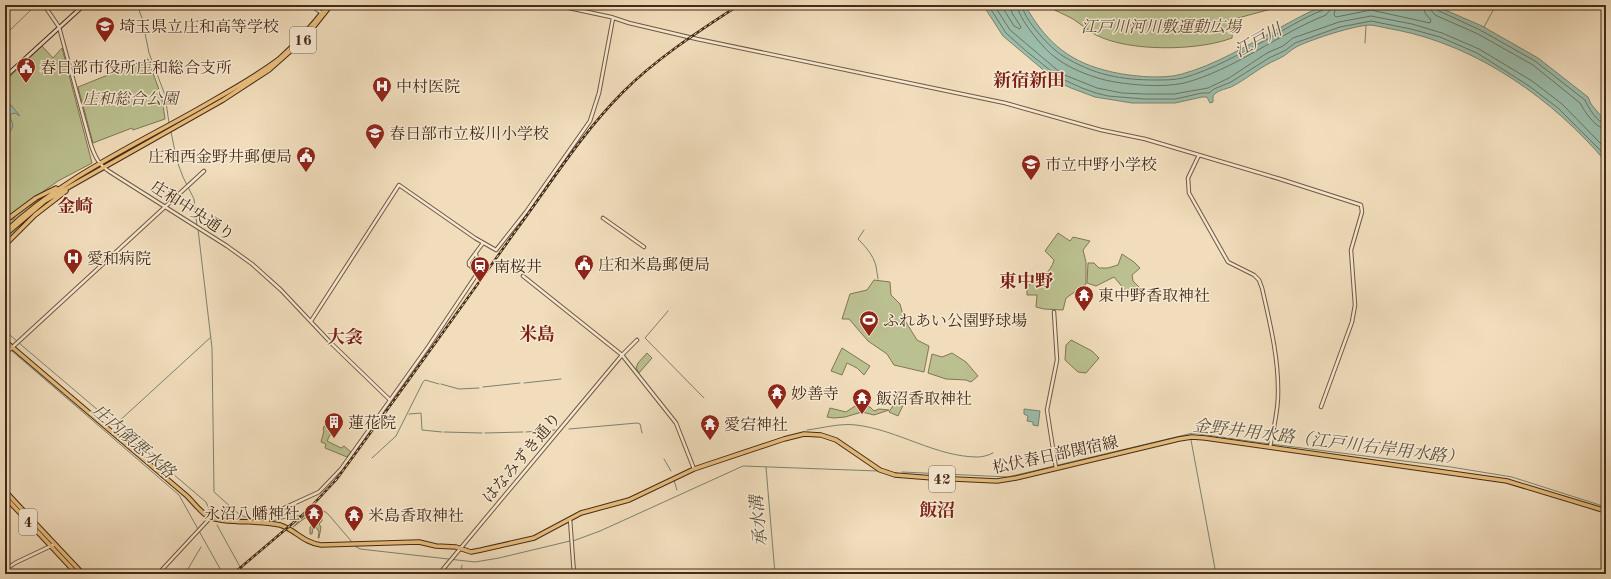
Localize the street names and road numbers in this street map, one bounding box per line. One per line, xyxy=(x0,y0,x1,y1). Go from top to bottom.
road number: 16 xyxy=(290,27,316,53)
street label: 庄和中央通り xyxy=(147,177,238,245)
street label: はなみずき通り xyxy=(479,409,565,506)
street label: 松伏春日部関宿線 xyxy=(991,433,1120,477)
road number: 42 xyxy=(929,466,955,492)
road number: 4 xyxy=(19,509,37,535)

